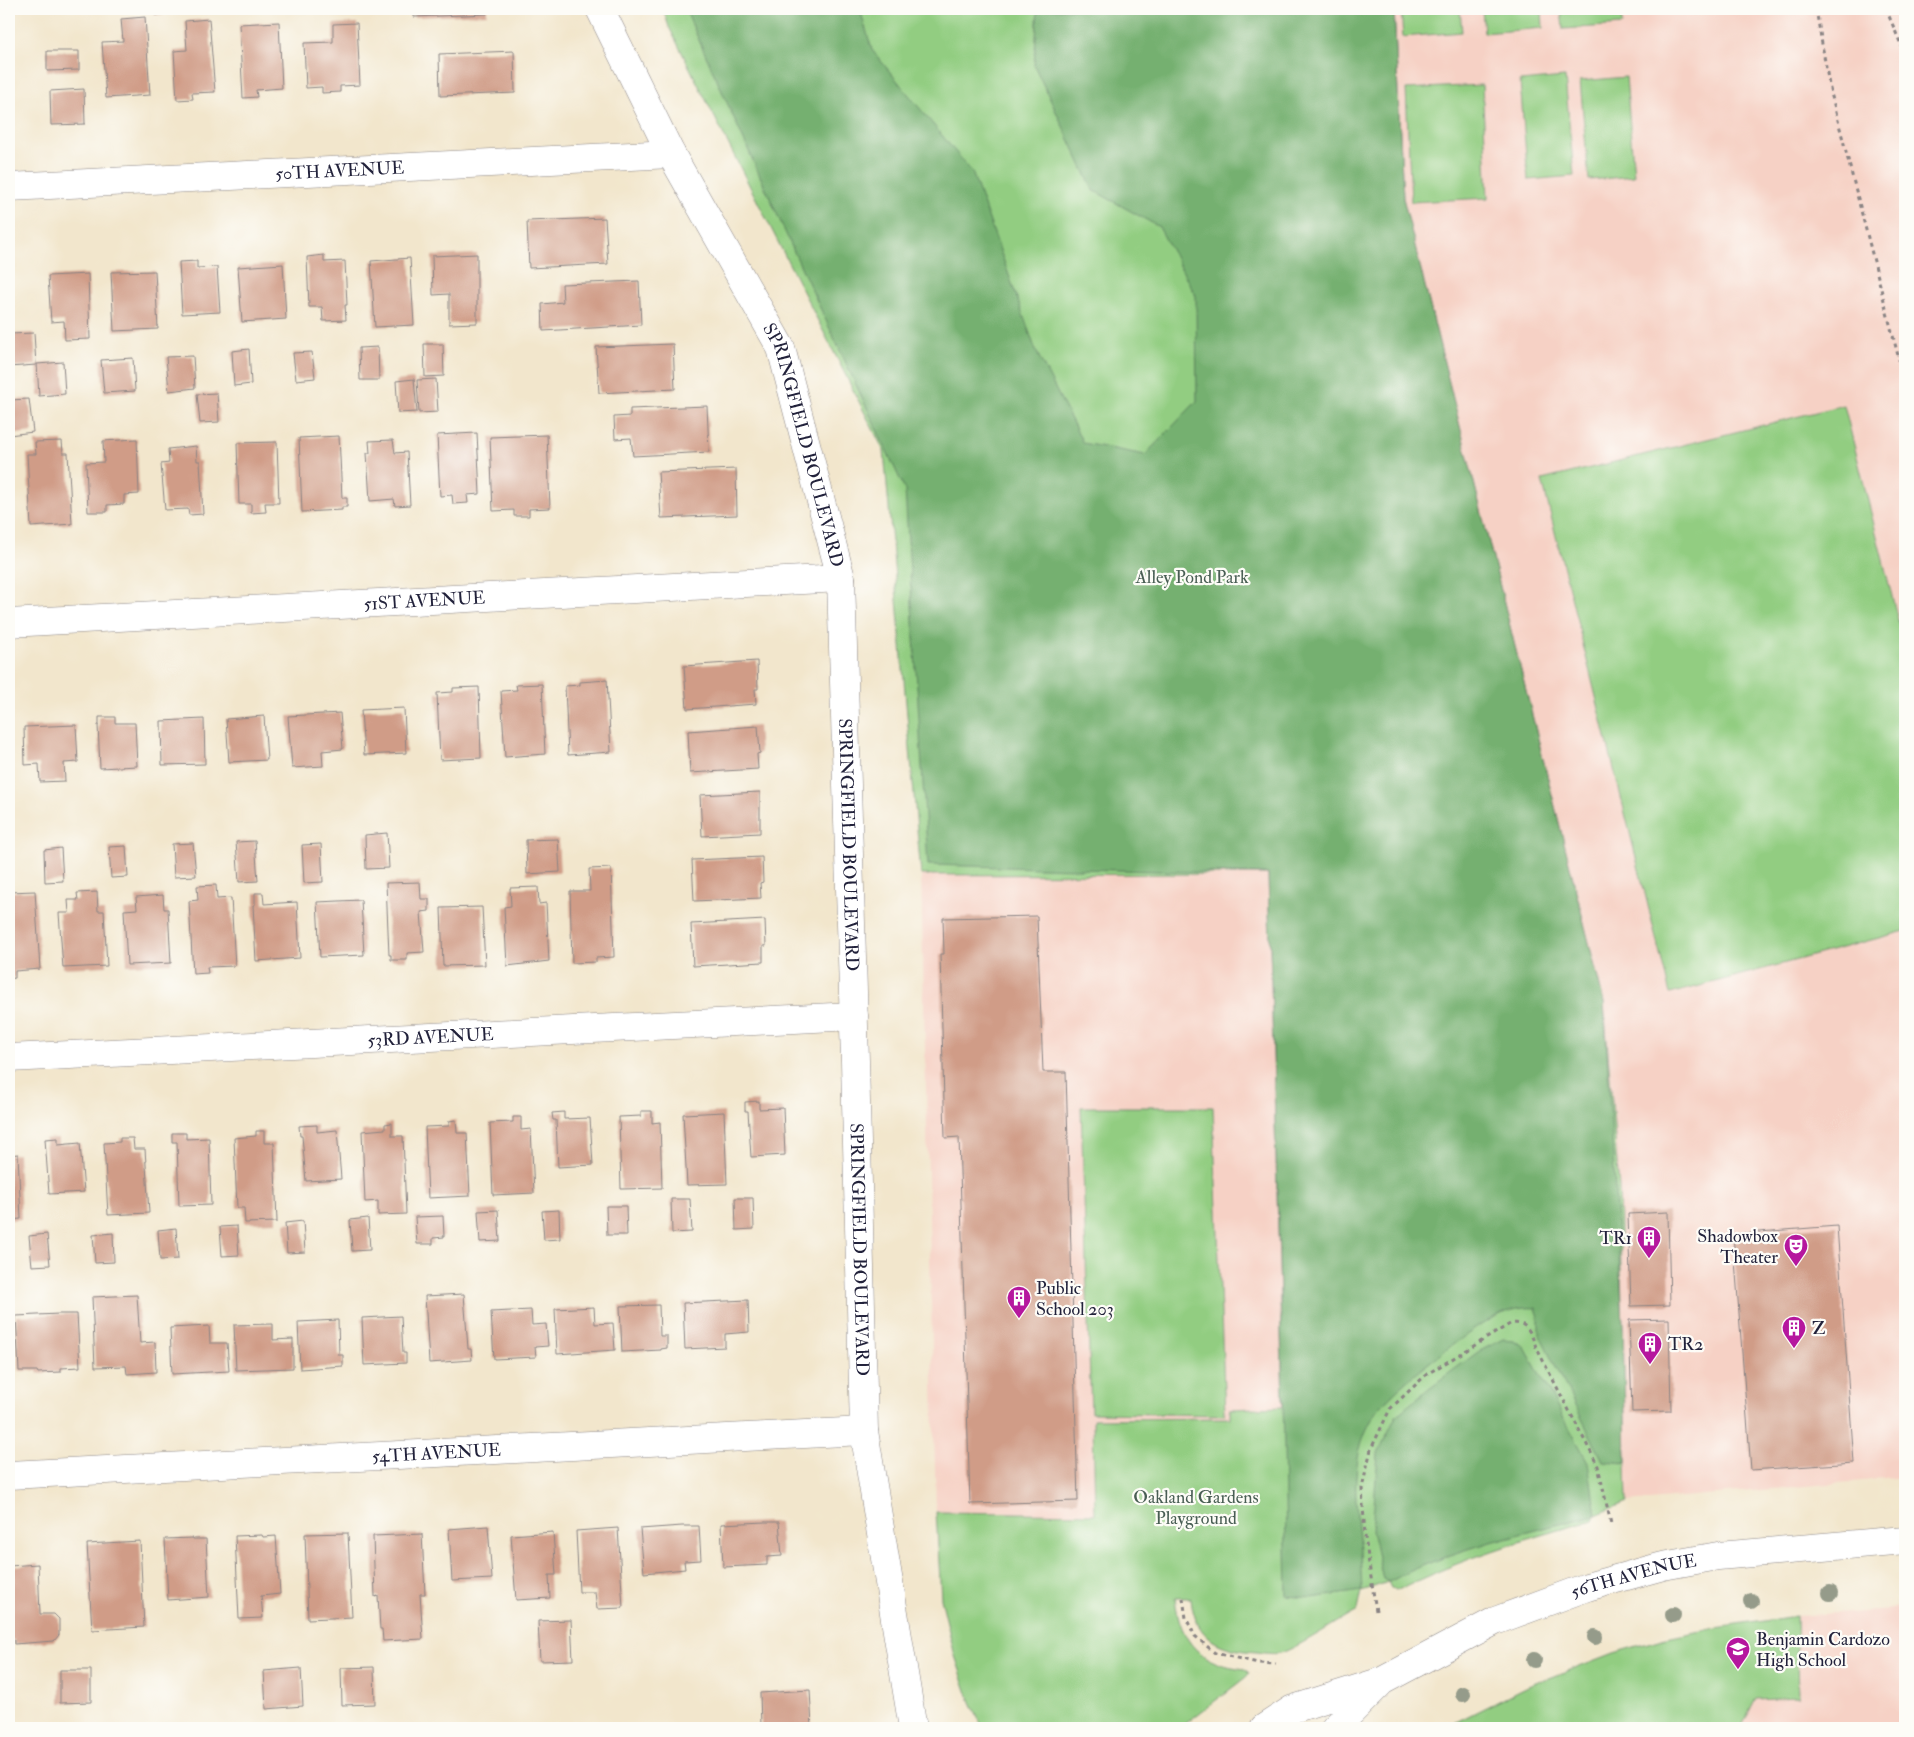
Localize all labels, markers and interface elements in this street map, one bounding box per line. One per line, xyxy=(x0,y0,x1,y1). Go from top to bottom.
street label: 50TH AVENUE xyxy=(275,156,405,186)
street label: SPRINGFIELD BOULEVARD xyxy=(757,319,849,570)
park label: Alley Pond Park xyxy=(1134,566,1249,589)
street label: 51ST AVENUE xyxy=(363,586,486,616)
street label: SPRINGFIELD BOULEVARD xyxy=(833,718,863,971)
street label: 53RD AVENUE xyxy=(367,1023,494,1052)
street label: SPRINGFIELD BOULEVARD xyxy=(845,1123,874,1376)
building icon: TR1 xyxy=(1636,1225,1662,1259)
place label: Shadowbox Theater xyxy=(1697,1225,1778,1269)
place label: TR1 xyxy=(1599,1227,1632,1250)
theatre icon: Shadowbox Theater xyxy=(1783,1233,1809,1267)
place label: Public School 203 xyxy=(1036,1277,1114,1321)
building icon: Public School 203 xyxy=(1006,1285,1032,1319)
building icon: Z xyxy=(1781,1315,1807,1349)
place label: Z xyxy=(1812,1317,1826,1340)
building icon: TR2 xyxy=(1637,1331,1663,1365)
place label: TR2 xyxy=(1668,1333,1703,1356)
street label: 54TH AVENUE xyxy=(371,1439,502,1468)
park label: Oakland Gardens Playground xyxy=(1133,1486,1259,1530)
street label: 56TH AVENUE xyxy=(1568,1549,1698,1604)
place label: Benjamin Cardozo High School xyxy=(1756,1628,1890,1672)
school or university icon: Benjamin Cardozo High School xyxy=(1725,1636,1751,1670)

